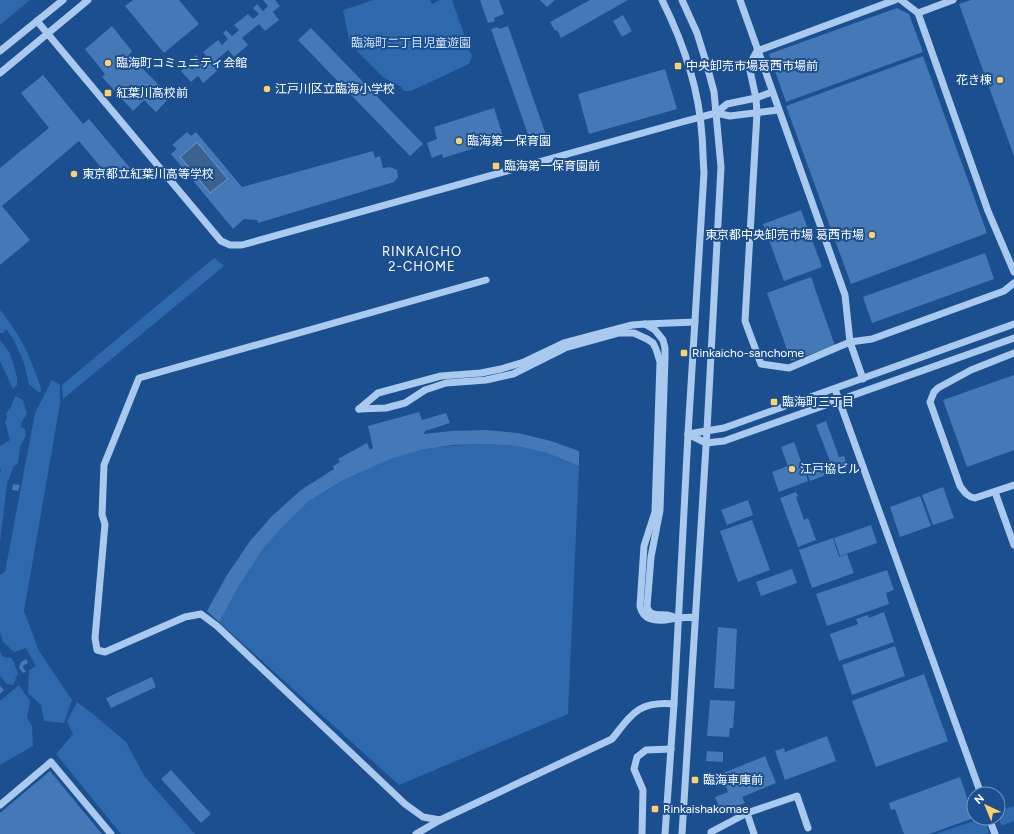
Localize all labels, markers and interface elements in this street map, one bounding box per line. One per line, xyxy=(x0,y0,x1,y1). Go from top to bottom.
park label: 臨海町二丁目児童遊園 xyxy=(351,36,471,50)
place label: 臨海町コミュニティ会館 xyxy=(116,56,247,70)
marker: 臨海町コミュニティ会館 xyxy=(103,58,113,68)
place label: 中央卸売市場葛西市場前 xyxy=(686,59,818,73)
marker: 中央卸売市場葛西市場前 xyxy=(673,61,683,71)
place label: 花き棟 xyxy=(956,73,992,87)
marker: 花き棟 xyxy=(995,75,1005,85)
place label: 江戸川区立臨海小学校 xyxy=(275,82,395,96)
marker: 江戸川区立臨海小学校 xyxy=(262,84,272,94)
place label: 紅葉川高校前 xyxy=(116,86,188,100)
marker: 紅葉川高校前 xyxy=(103,88,113,98)
place label: 臨海第一保育園 xyxy=(467,134,551,148)
marker: 臨海第一保育園 xyxy=(454,136,464,146)
place label: 臨海第一保育園前 xyxy=(504,159,600,173)
marker: 臨海第一保育園前 xyxy=(491,161,501,171)
place label: 東京都立紅葉川高等学校 xyxy=(82,167,214,181)
marker: 東京都立紅葉川高等学校 xyxy=(69,169,79,179)
place label: 東京都中央卸売市場 葛西市場 xyxy=(705,228,864,242)
marker: 東京都中央卸売市場 葛西市場 xyxy=(867,230,877,240)
district label: RINKAICHO 2-CHOME xyxy=(382,244,462,274)
place label: Rinkaicho-sanchome xyxy=(692,346,805,360)
marker: Rinkaicho-sanchome xyxy=(679,348,689,358)
place label: 臨海町三丁目 xyxy=(782,395,854,409)
marker: 臨海町三丁目 xyxy=(769,397,779,407)
place label: 江戸協ビル xyxy=(800,462,860,476)
marker: 江戸協ビル xyxy=(787,464,797,474)
place label: 臨海車庫前 xyxy=(703,773,763,787)
marker: 臨海車庫前 xyxy=(690,775,700,785)
north arrow xyxy=(966,786,1006,826)
text: N xyxy=(972,792,987,807)
place label: Rinkaishakomae xyxy=(663,802,749,816)
marker: Rinkaishakomae xyxy=(650,804,660,814)

